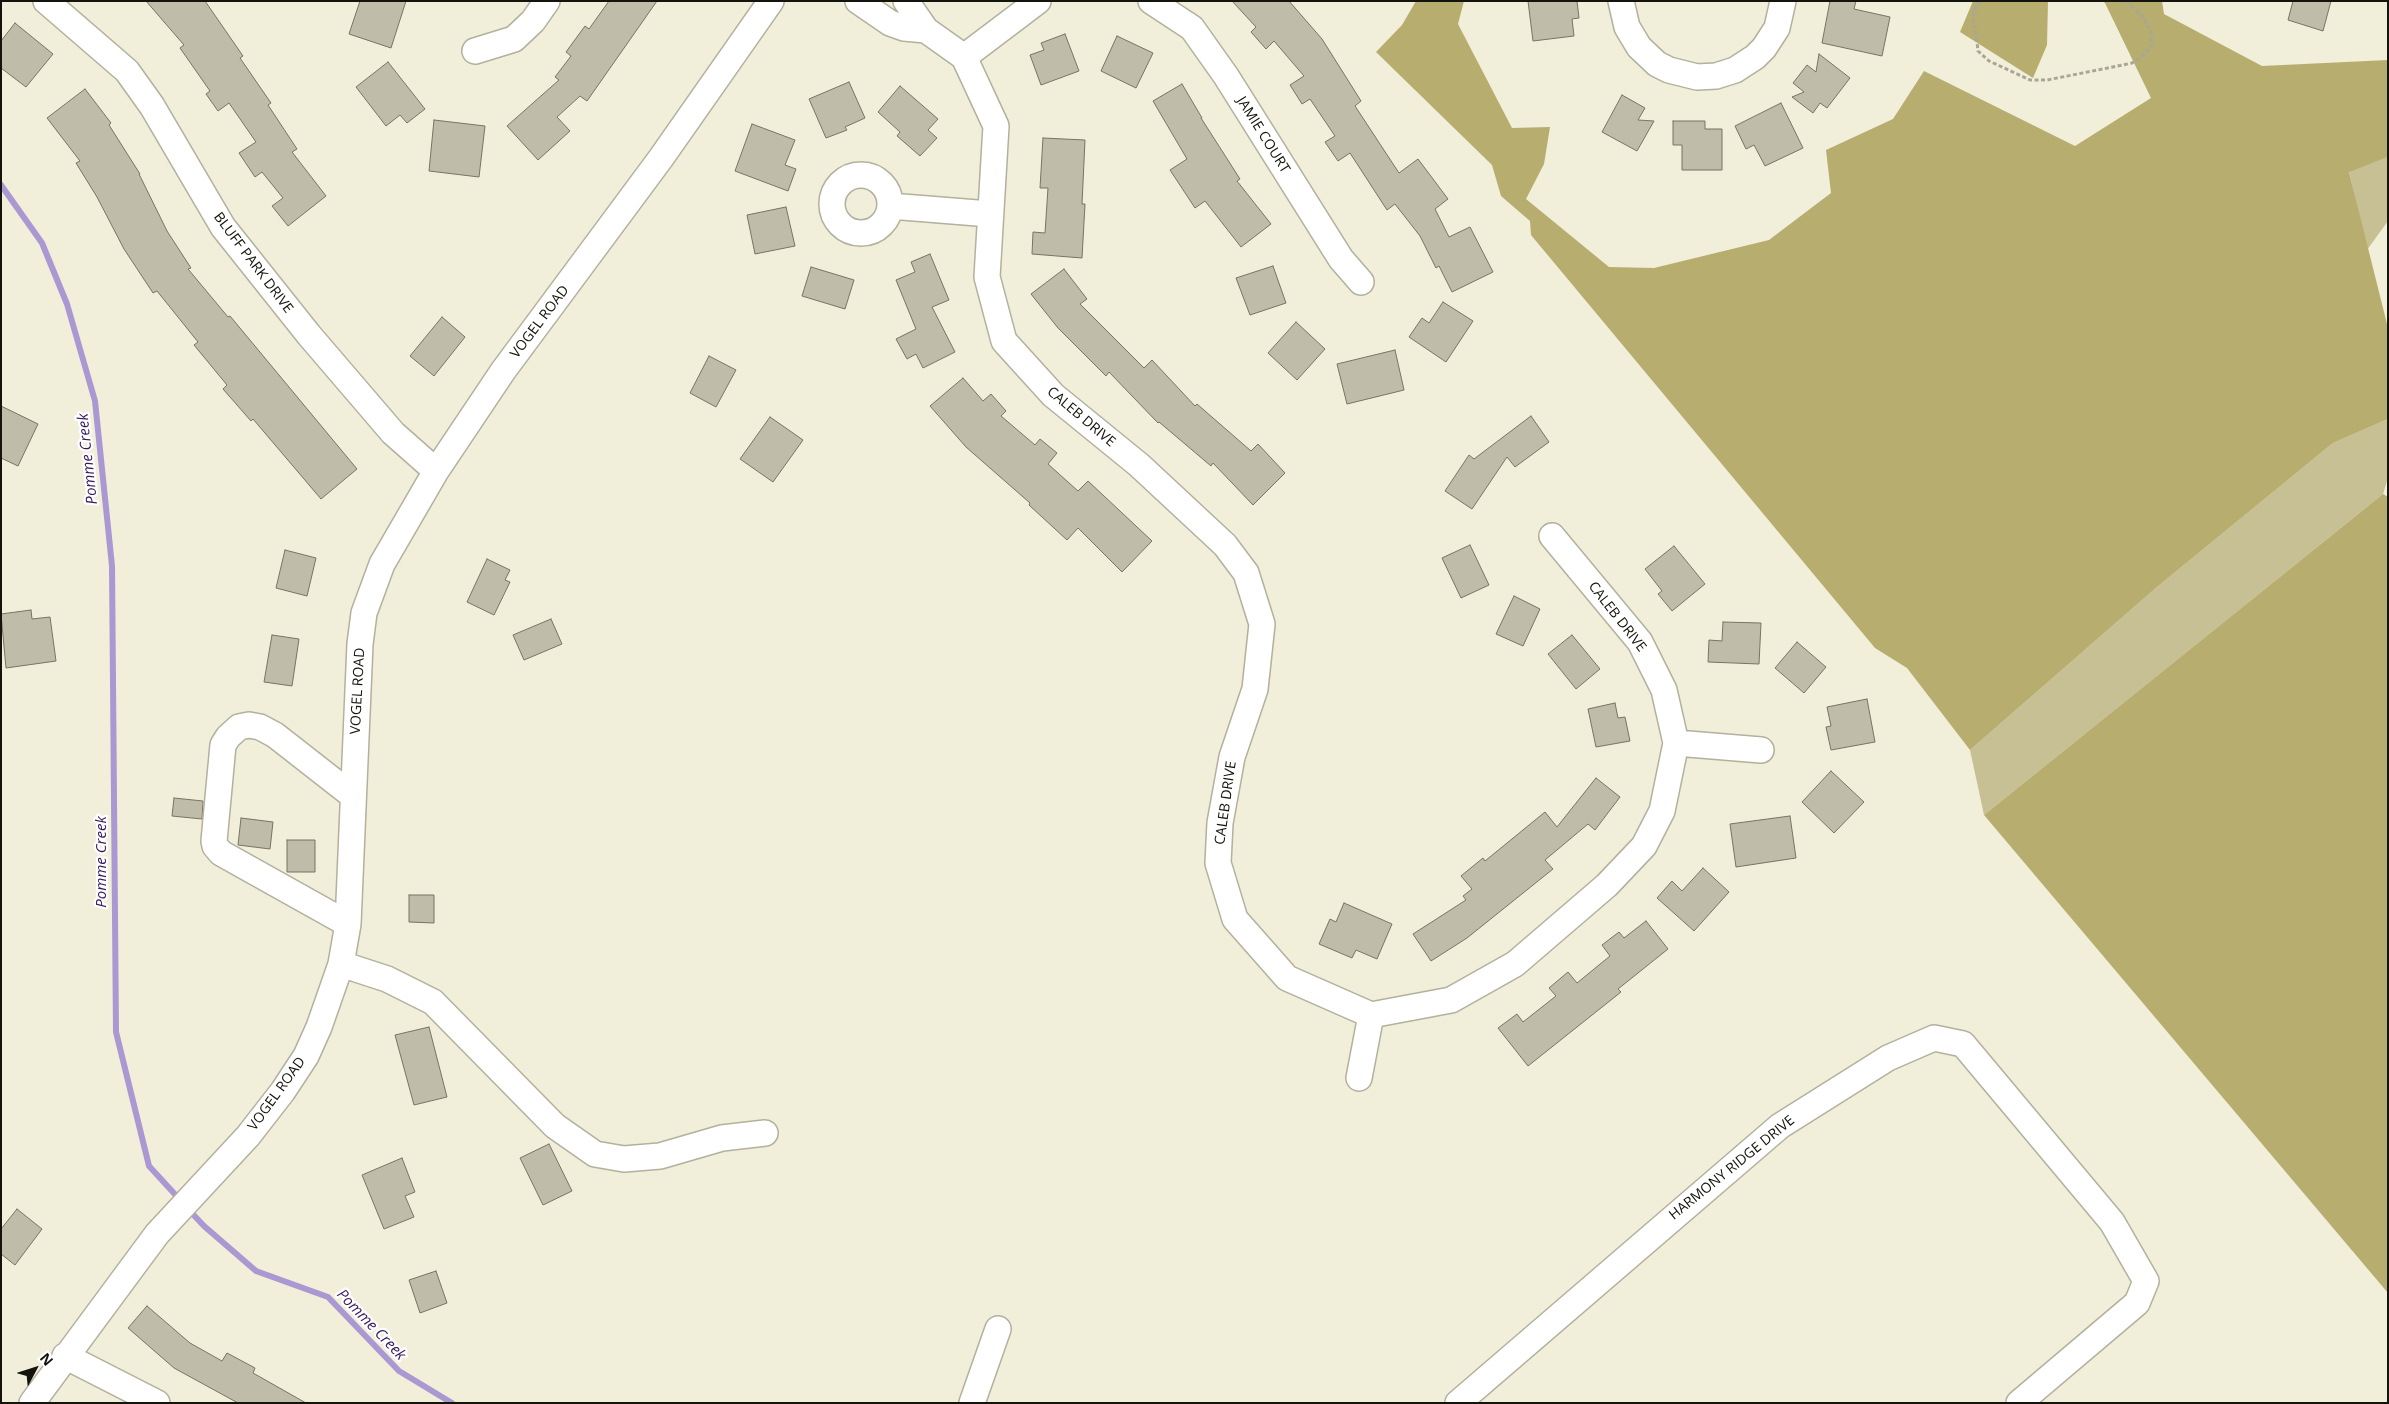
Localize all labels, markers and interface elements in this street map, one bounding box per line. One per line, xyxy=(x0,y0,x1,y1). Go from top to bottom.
street label: JAMIE COURT xyxy=(1233,94,1293,176)
street label: BLUFF PARK DRIVE xyxy=(210,209,296,317)
street label: VOGEL ROAD xyxy=(507,282,573,362)
street label: CALEB DRIVE xyxy=(1043,383,1119,451)
water label: Pomme Creek xyxy=(74,413,102,505)
street label: CALEB DRIVE xyxy=(1584,579,1650,655)
street label: VOGEL ROAD xyxy=(347,647,369,735)
street label: CALEB DRIVE xyxy=(1212,760,1240,846)
water label: Pomme Creek xyxy=(93,816,111,908)
street label: VOGEL ROAD xyxy=(245,1054,309,1134)
street label: HARMONY RIDGE DRIVE xyxy=(1666,1112,1798,1224)
water label: Pomme Creek xyxy=(333,1286,409,1364)
north arrow xyxy=(10,1344,60,1394)
text: N xyxy=(36,1349,58,1370)

